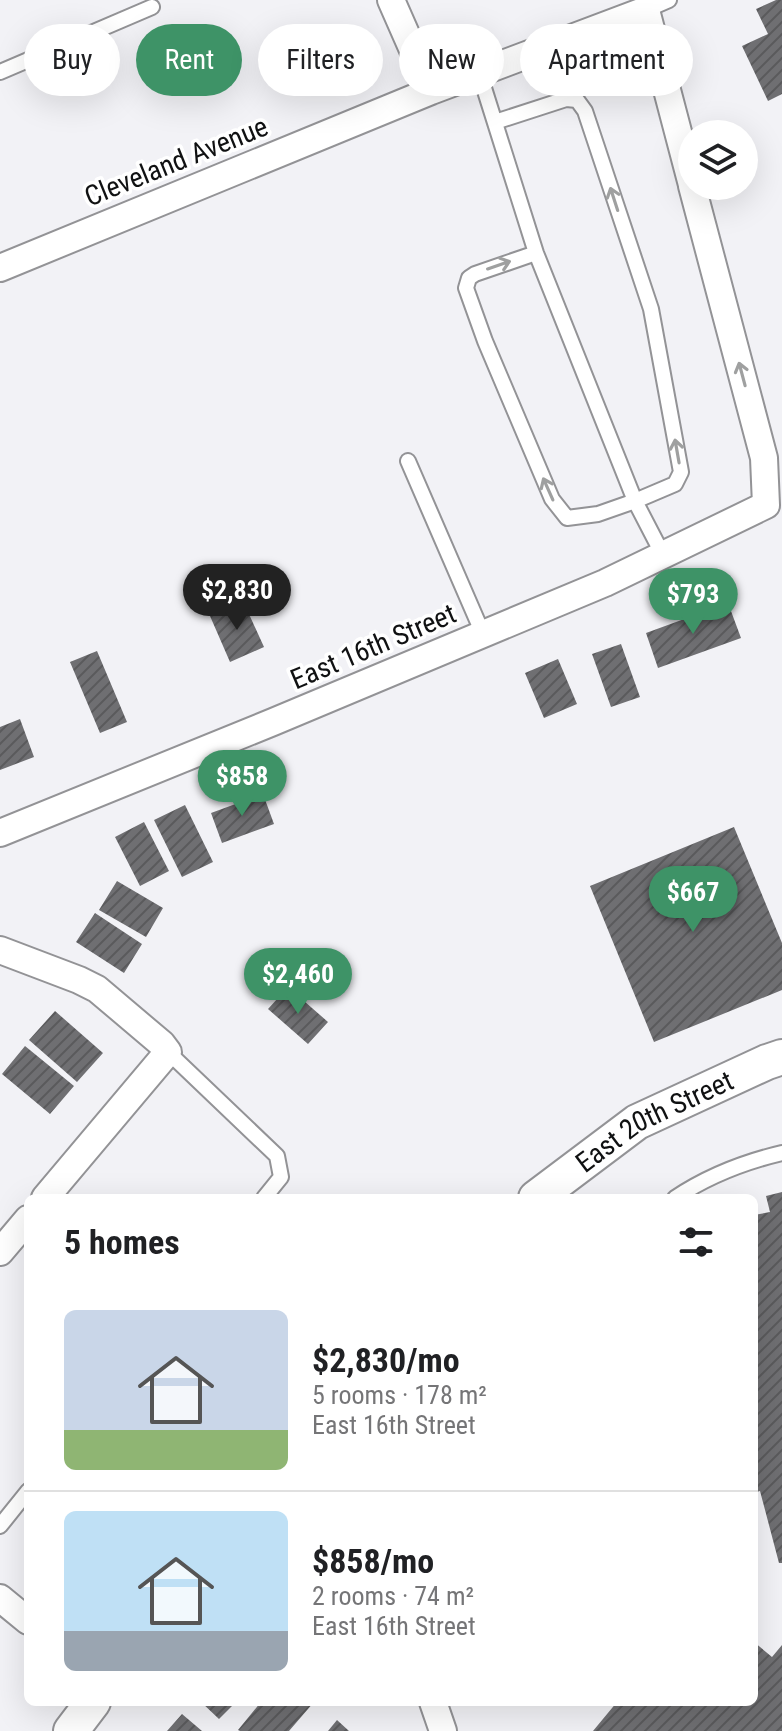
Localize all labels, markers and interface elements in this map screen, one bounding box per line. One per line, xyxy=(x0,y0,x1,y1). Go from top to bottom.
chip: Buy xyxy=(24,24,120,96)
chip: Rent xyxy=(136,24,242,96)
chip: Filters xyxy=(258,24,383,96)
chip: New xyxy=(399,24,504,96)
chip: Apartment xyxy=(520,24,693,96)
street label: Cleveland Avenue xyxy=(80,110,273,213)
map controls xyxy=(678,120,758,200)
button: layers xyxy=(678,120,758,200)
one-way arrow xyxy=(606,187,621,212)
one-way arrow xyxy=(487,257,512,272)
one-way arrow xyxy=(734,361,749,387)
one-way arrow xyxy=(668,439,683,464)
one-way arrow xyxy=(540,477,555,501)
pin: $2,830 xyxy=(172,564,302,632)
pin: $793 xyxy=(646,568,740,636)
text: $2,830 xyxy=(201,575,273,605)
text: $793 xyxy=(667,579,719,609)
street label: East 16th Street xyxy=(286,597,461,696)
pin: $858 xyxy=(195,750,289,818)
text: $858 xyxy=(216,761,268,791)
pin: $667 xyxy=(646,866,740,934)
text: $667 xyxy=(667,877,719,907)
pin: $2,460 xyxy=(233,948,363,1016)
text: $2,460 xyxy=(262,959,334,989)
street label: East 20th Street xyxy=(569,1064,738,1179)
icon: filters xyxy=(674,1220,718,1264)
text: 5 homes xyxy=(64,1222,180,1262)
text: $2,830/mo xyxy=(312,1340,460,1380)
icon: home xyxy=(128,1342,224,1438)
text: 5 rooms · 178 m² xyxy=(312,1380,487,1410)
text: East 16th Street xyxy=(312,1410,476,1440)
text: $858/mo xyxy=(312,1541,434,1581)
icon: home xyxy=(128,1543,224,1639)
text: 2 rooms · 74 m² xyxy=(312,1581,474,1611)
text: East 16th Street xyxy=(312,1611,476,1641)

